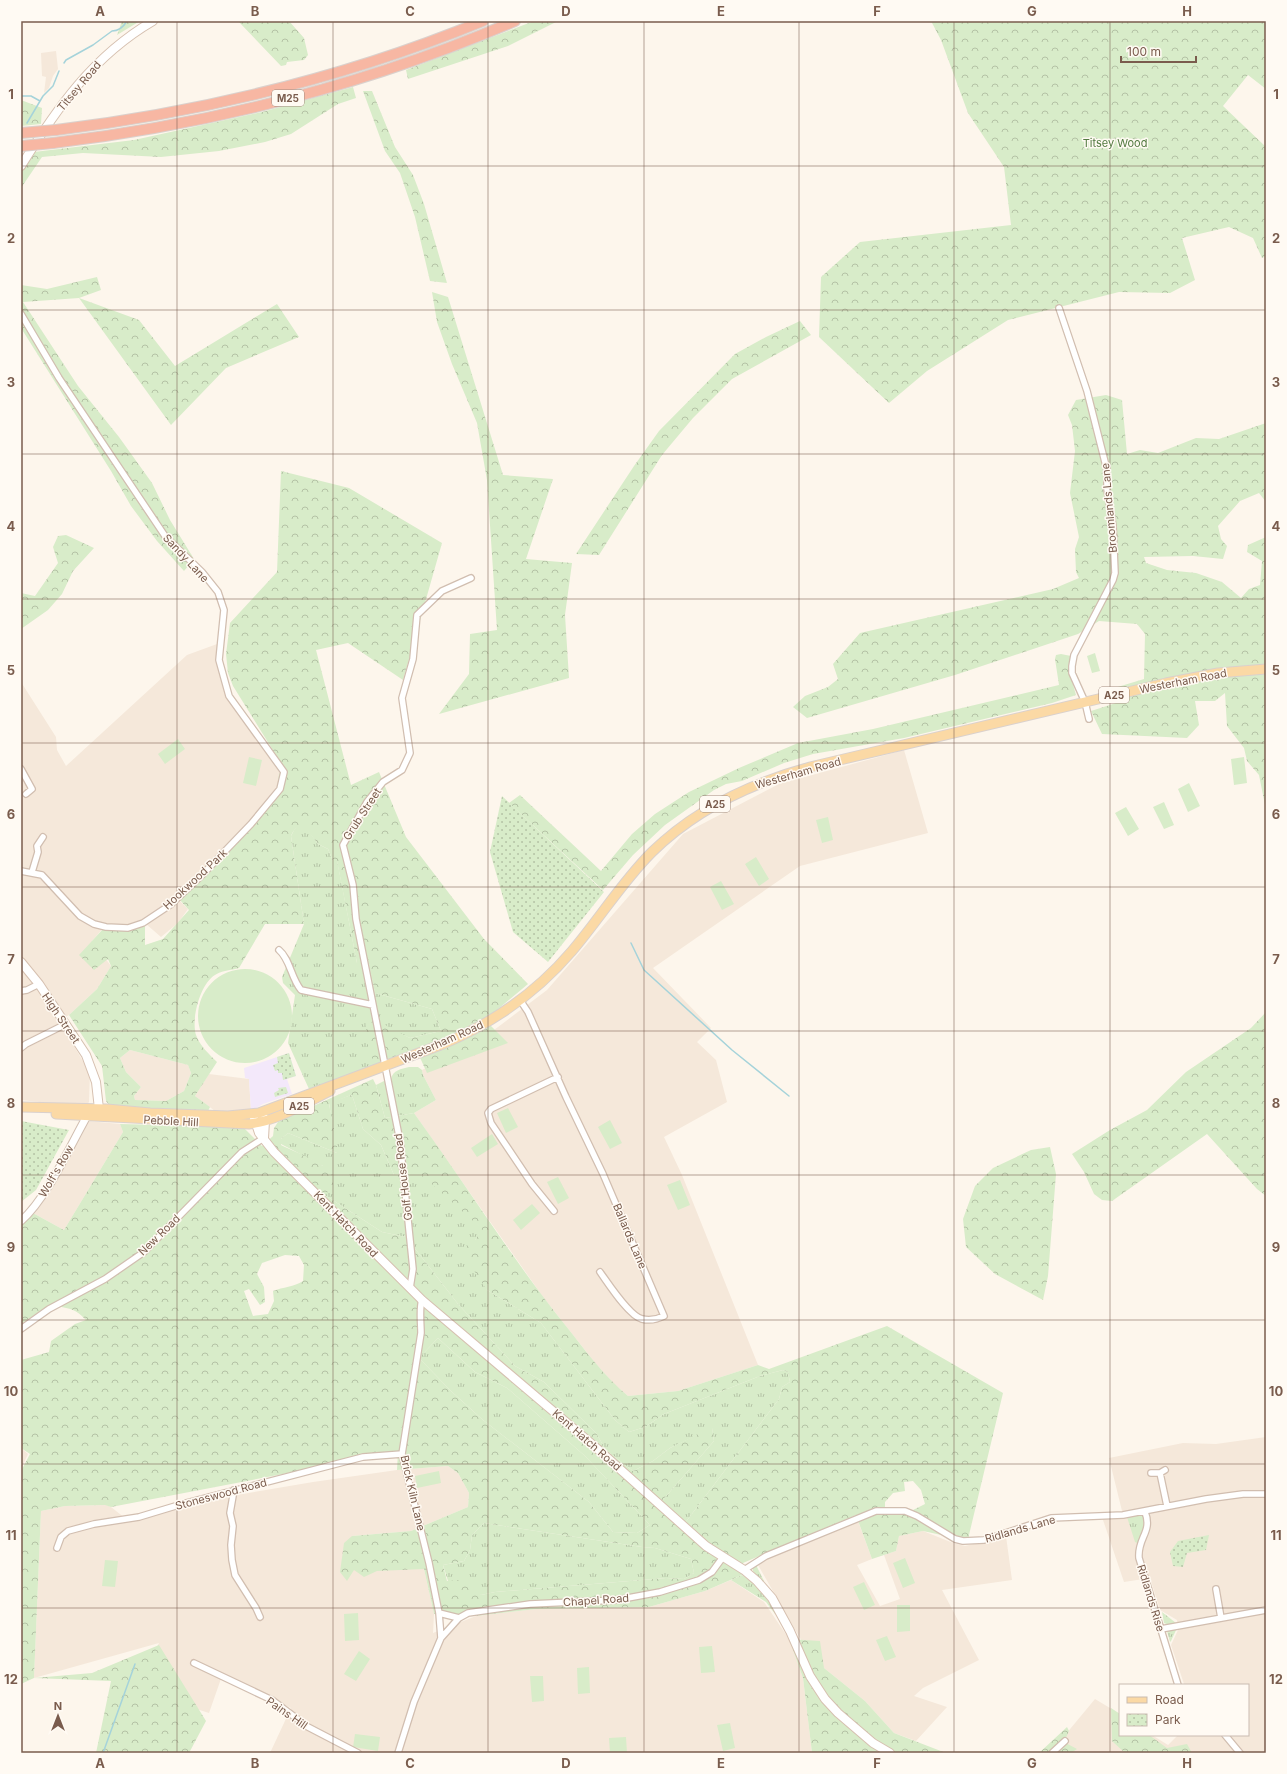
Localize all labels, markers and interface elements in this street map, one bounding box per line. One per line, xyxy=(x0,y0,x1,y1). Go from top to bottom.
text: A xyxy=(95,3,105,19)
text: B xyxy=(251,3,260,19)
text: C xyxy=(405,3,415,19)
text: D xyxy=(561,3,571,19)
text: E xyxy=(717,3,725,19)
text: F xyxy=(873,3,881,19)
text: G xyxy=(1027,3,1037,19)
text: H xyxy=(1182,3,1192,19)
scale bar xyxy=(1121,38,1196,64)
text: 100 m xyxy=(1127,44,1161,59)
street label: Titsey Road xyxy=(54,58,104,114)
text: 1 xyxy=(8,86,14,102)
text: 1 xyxy=(1273,86,1279,102)
road number: M25 xyxy=(272,90,304,106)
park label: Titsey Wood xyxy=(1083,136,1147,150)
text: 2 xyxy=(7,230,15,246)
text: 2 xyxy=(1272,230,1280,246)
text: 3 xyxy=(7,374,15,390)
text: 3 xyxy=(1272,374,1280,390)
street label: Broomlands Lane xyxy=(1098,462,1120,554)
text: 4 xyxy=(7,518,16,534)
text: 4 xyxy=(1272,518,1281,534)
street label: Sandy Lane xyxy=(160,531,212,585)
text: 5 xyxy=(7,662,15,678)
text: 5 xyxy=(1272,662,1280,678)
street label: Westerham Road xyxy=(1138,666,1228,696)
road number: A25 xyxy=(1099,687,1129,703)
street label: Westerham Road xyxy=(753,754,843,792)
street label: Grub Street xyxy=(340,785,384,843)
road number: A25 xyxy=(700,796,730,812)
text: 6 xyxy=(7,806,15,822)
text: 6 xyxy=(1272,806,1280,822)
street label: Hookwood Park xyxy=(160,846,230,912)
text: 7 xyxy=(7,951,15,967)
text: 7 xyxy=(1272,951,1280,967)
street label: High Street xyxy=(39,990,83,1046)
street label: Westerham Road xyxy=(399,1018,485,1066)
text: 8 xyxy=(7,1095,15,1111)
text: 8 xyxy=(1272,1095,1280,1111)
road number: A25 xyxy=(284,1098,314,1114)
street label: Pebble Hill xyxy=(143,1113,199,1129)
street label: Golf House Road xyxy=(391,1133,415,1221)
street label: Wolf's Row xyxy=(35,1142,77,1200)
street label: Kent Hatch Road xyxy=(311,1188,381,1260)
street label: Ballards Lane xyxy=(610,1201,650,1271)
street label: New Road xyxy=(135,1212,183,1258)
text: 9 xyxy=(7,1239,15,1255)
text: 9 xyxy=(1272,1239,1280,1255)
text: 10 xyxy=(4,1383,18,1399)
text: 10 xyxy=(1269,1383,1283,1399)
street label: Kent Hatch Road xyxy=(550,1406,624,1474)
street label: Brick Kiln Lane xyxy=(397,1454,429,1532)
street label: Stoneswood Road xyxy=(174,1475,268,1513)
street label: Ridlands Lane xyxy=(983,1512,1057,1546)
text: 11 xyxy=(5,1527,17,1543)
text: 11 xyxy=(1270,1527,1282,1543)
street label: Ridlands Rise xyxy=(1134,1563,1168,1633)
street label: Chapel Road xyxy=(563,1591,629,1609)
text: 12 xyxy=(4,1671,18,1687)
text: 12 xyxy=(1269,1671,1283,1687)
legend xyxy=(1119,1684,1249,1736)
text: Road xyxy=(1155,1692,1184,1707)
street label: Pains Hill xyxy=(264,1694,310,1732)
north arrow xyxy=(38,1696,78,1736)
text: N xyxy=(54,1699,62,1713)
text: Park xyxy=(1155,1712,1181,1727)
text: A xyxy=(95,1755,105,1771)
text: B xyxy=(251,1755,260,1771)
text: C xyxy=(405,1755,415,1771)
text: D xyxy=(561,1755,571,1771)
text: E xyxy=(717,1755,725,1771)
text: F xyxy=(873,1755,881,1771)
text: G xyxy=(1027,1755,1037,1771)
text: H xyxy=(1182,1755,1192,1771)

